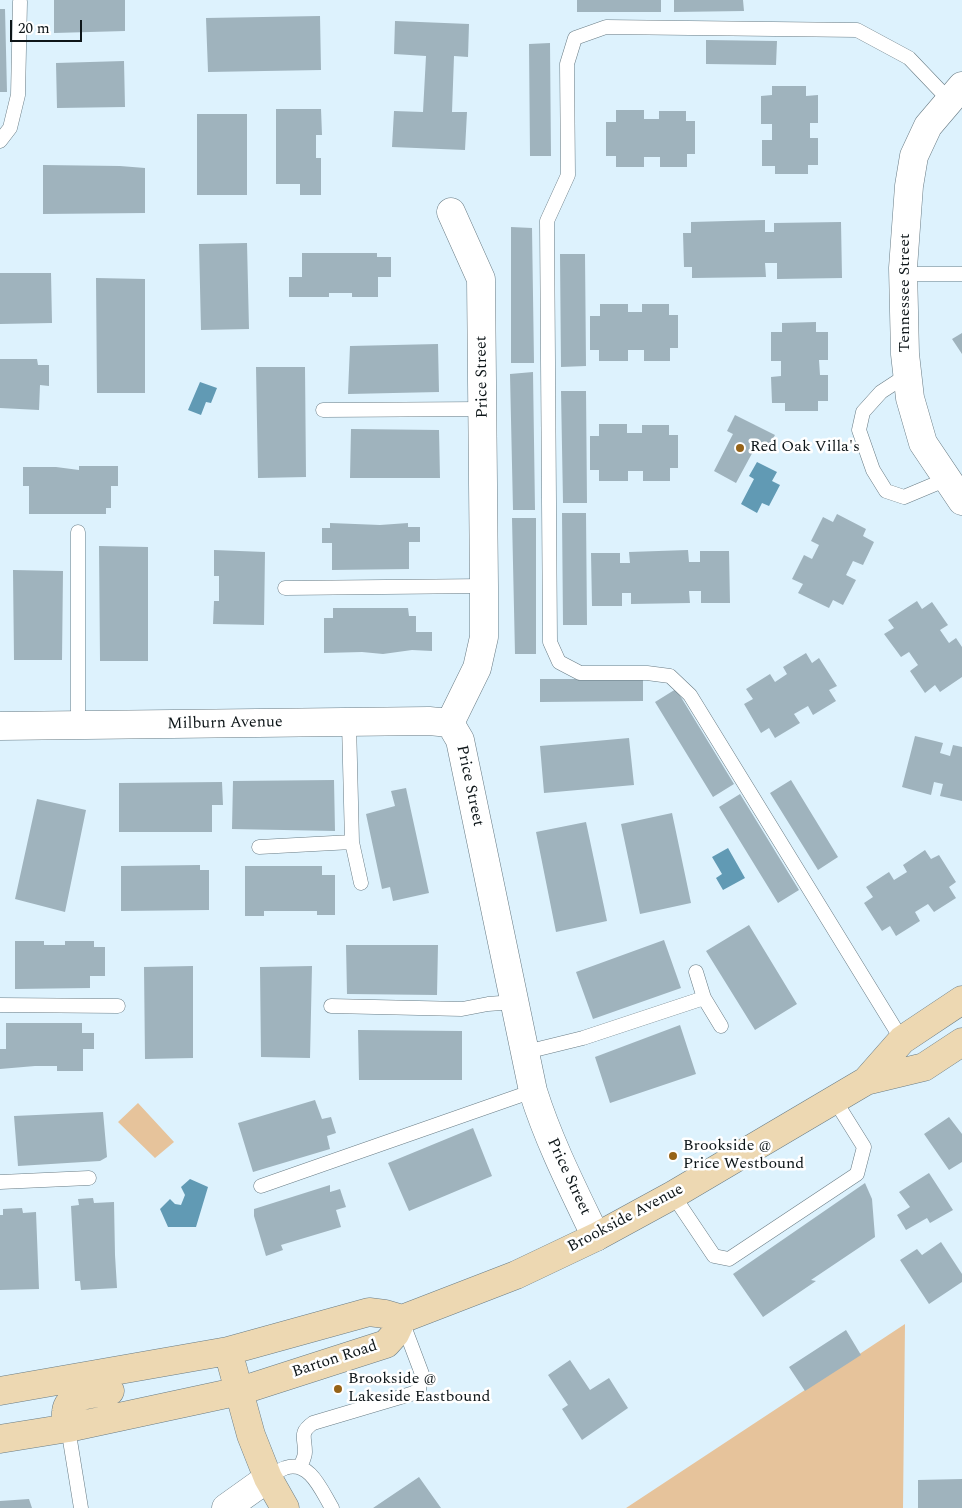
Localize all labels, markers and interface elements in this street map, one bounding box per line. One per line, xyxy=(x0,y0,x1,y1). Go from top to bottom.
scale bar xyxy=(12,10,85,42)
text: 20 m xyxy=(18,17,50,40)
street label: Tennessee Street xyxy=(896,233,916,353)
street label: Price Street xyxy=(473,335,493,419)
place label: Red Oak Villa's xyxy=(750,438,860,458)
marker: Red Oak Villa's xyxy=(734,442,746,454)
street label: Milburn Avenue xyxy=(167,713,283,735)
street label: Price Street xyxy=(451,744,487,828)
street label: Price Street xyxy=(542,1135,594,1219)
place label: Brookside @ Price Westbound xyxy=(683,1137,804,1175)
marker: Brookside @ Price Westbound xyxy=(667,1150,679,1162)
street label: Brookside Avenue xyxy=(565,1180,687,1258)
street label: Barton Road xyxy=(290,1337,380,1383)
place label: Brookside @ Lakeside Eastbound xyxy=(348,1370,490,1408)
marker: Brookside @ Lakeside Eastbound xyxy=(332,1383,344,1395)

